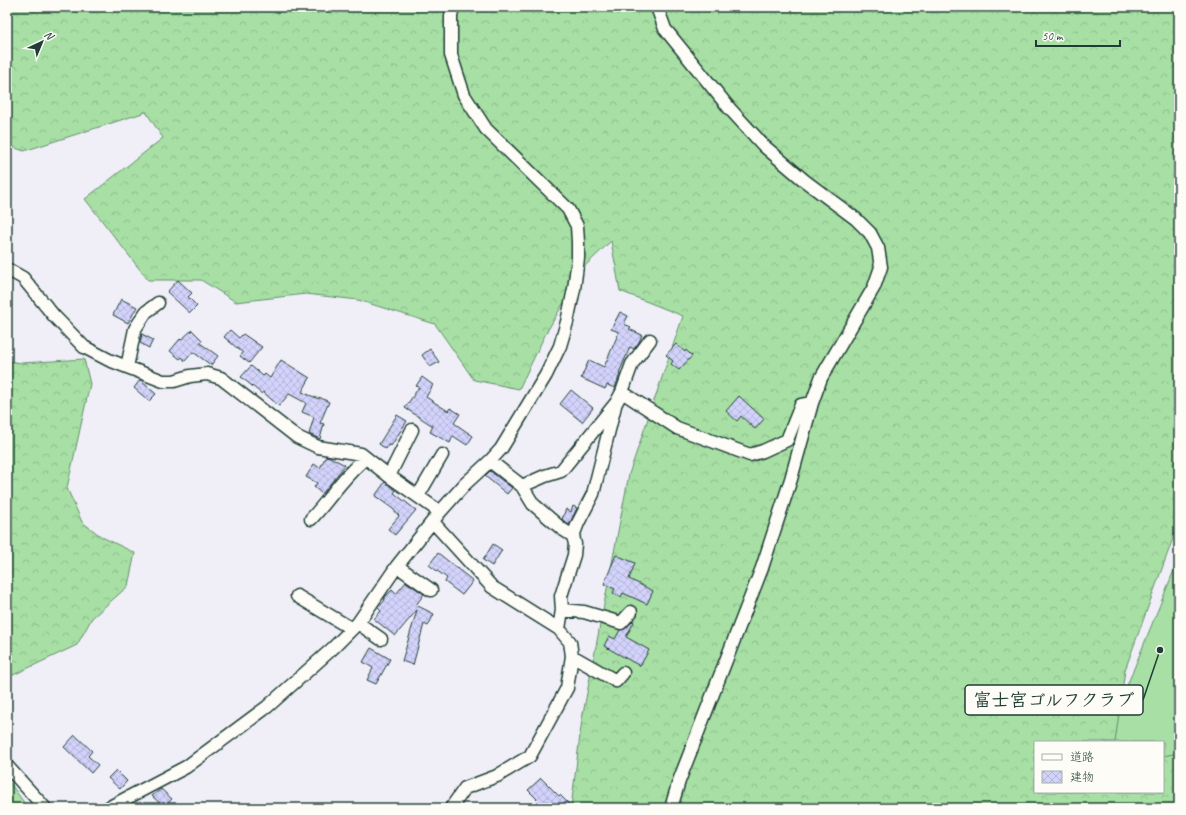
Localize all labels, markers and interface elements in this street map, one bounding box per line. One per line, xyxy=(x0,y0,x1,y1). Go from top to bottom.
north arrow xyxy=(22,22,62,62)
scale bar xyxy=(1036,22,1120,48)
text: N xyxy=(42,27,58,44)
text: 50 m xyxy=(1042,28,1064,44)
callout: 富士宮ゴルフクラブ xyxy=(965,685,1143,715)
text: 富士宮ゴルフクラブ xyxy=(974,689,1134,711)
legend xyxy=(1034,741,1164,793)
text: 道路 xyxy=(1070,749,1094,765)
text: 建物 xyxy=(1070,769,1094,785)

